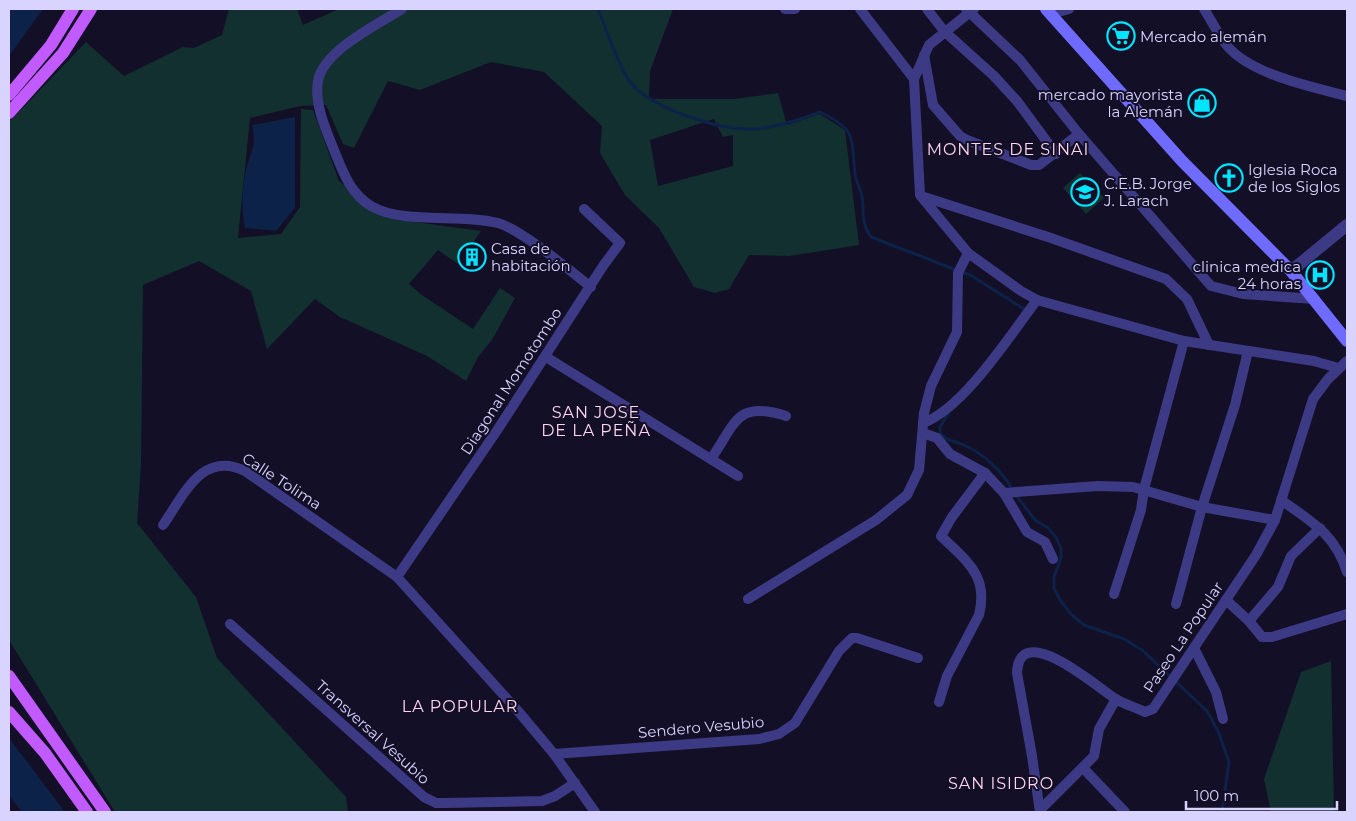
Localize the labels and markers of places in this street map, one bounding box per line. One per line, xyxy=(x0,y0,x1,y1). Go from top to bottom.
supermarket icon: Mercado alemán xyxy=(1106,21,1136,51)
place label: Mercado alemán xyxy=(1140,27,1267,46)
place label: mercado mayorista la Alemán xyxy=(1038,85,1183,121)
shop icon: mercado mayorista la Alemán xyxy=(1187,88,1217,118)
place label: Iglesia Roca de los Siglos xyxy=(1248,160,1340,196)
church icon: Iglesia Roca de los Siglos xyxy=(1214,163,1244,193)
place label: C.E.B. Jorge J. Larach xyxy=(1103,174,1192,210)
school or university icon: C.E.B. Jorge J. Larach xyxy=(1070,177,1100,207)
place label: Casa de habitación xyxy=(491,239,571,275)
building icon: Casa de habitación xyxy=(457,242,487,272)
place label: clinica medica 24 horas xyxy=(1193,257,1301,293)
hospital icon: clinica medica 24 horas xyxy=(1305,260,1335,290)

